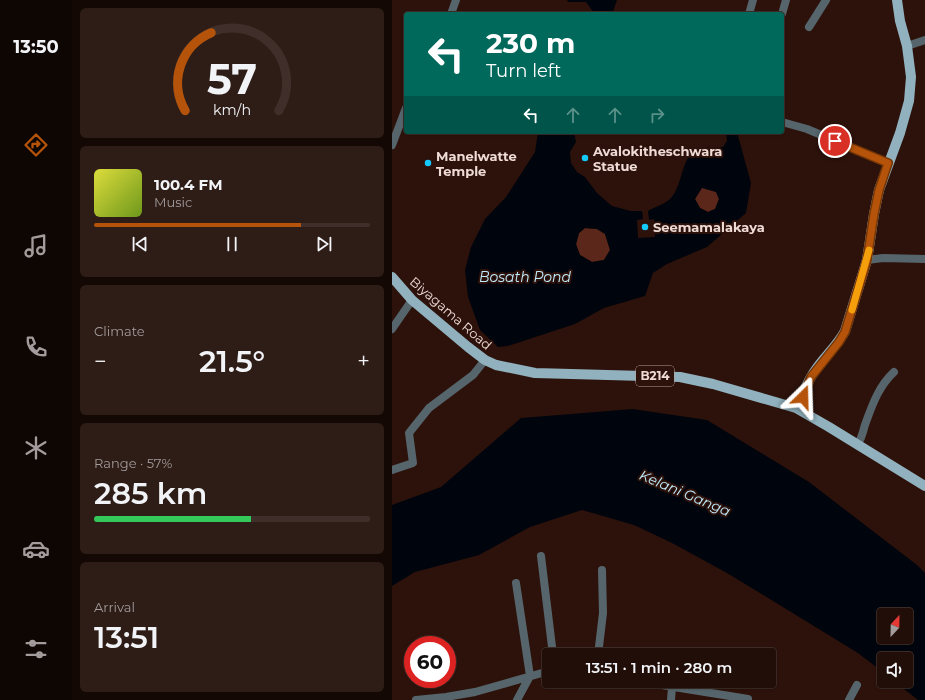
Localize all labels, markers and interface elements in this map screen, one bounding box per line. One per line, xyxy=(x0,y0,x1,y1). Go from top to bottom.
text: 230 m xyxy=(486,26,575,60)
icon: left xyxy=(420,28,472,80)
text: 13:50 xyxy=(13,36,59,58)
text: 57 xyxy=(207,54,257,104)
text: Turn left xyxy=(486,60,561,82)
text: km/h xyxy=(213,101,251,119)
icon: left xyxy=(520,104,542,126)
icon: ahead xyxy=(562,104,584,126)
icon: ahead xyxy=(604,104,626,126)
icon: right xyxy=(646,104,668,126)
pin xyxy=(818,124,852,158)
icon: arrive xyxy=(824,130,846,152)
icon: directions xyxy=(22,131,50,159)
place label: Avalokitheschwara Statue xyxy=(592,143,722,174)
place label: Manelwatte Temple xyxy=(436,148,517,179)
marker: Avalokitheschwara Statue xyxy=(580,153,590,163)
marker: Manelwatte Temple xyxy=(423,158,433,168)
text: 100.4 FM xyxy=(154,175,222,194)
text: Music xyxy=(154,194,192,210)
place label: Seemamalakaya xyxy=(653,219,765,235)
marker: Seemamalakaya xyxy=(640,222,650,232)
icon: music xyxy=(22,232,50,260)
icon: previous xyxy=(129,233,151,255)
icon: pause xyxy=(221,233,243,255)
icon: next xyxy=(313,233,335,255)
water label: Bosath Pond xyxy=(479,268,572,286)
street label: Biyagama Road xyxy=(407,273,495,353)
text: Climate xyxy=(94,323,145,339)
icon: phone xyxy=(22,333,50,361)
text: 21.5° xyxy=(199,343,265,380)
text: − xyxy=(94,348,107,375)
text: + xyxy=(357,348,370,375)
road number: B214 xyxy=(636,366,674,386)
position arrow xyxy=(782,376,824,418)
icon: climate xyxy=(22,434,50,462)
text: Range · 57% xyxy=(94,455,172,471)
water label: Kelani Ganga xyxy=(637,466,733,520)
text: 285 km xyxy=(94,475,207,512)
icon: car xyxy=(22,535,50,563)
text: Arrival xyxy=(94,599,135,615)
north arrow xyxy=(877,608,913,644)
map controls xyxy=(877,608,913,688)
text: 13:51 xyxy=(94,619,159,656)
icon: filters xyxy=(22,635,50,663)
speed limit sign: 60 xyxy=(404,636,456,688)
button: sound xyxy=(877,652,913,688)
text: 13:51 · 1 min · 280 m xyxy=(586,658,732,677)

